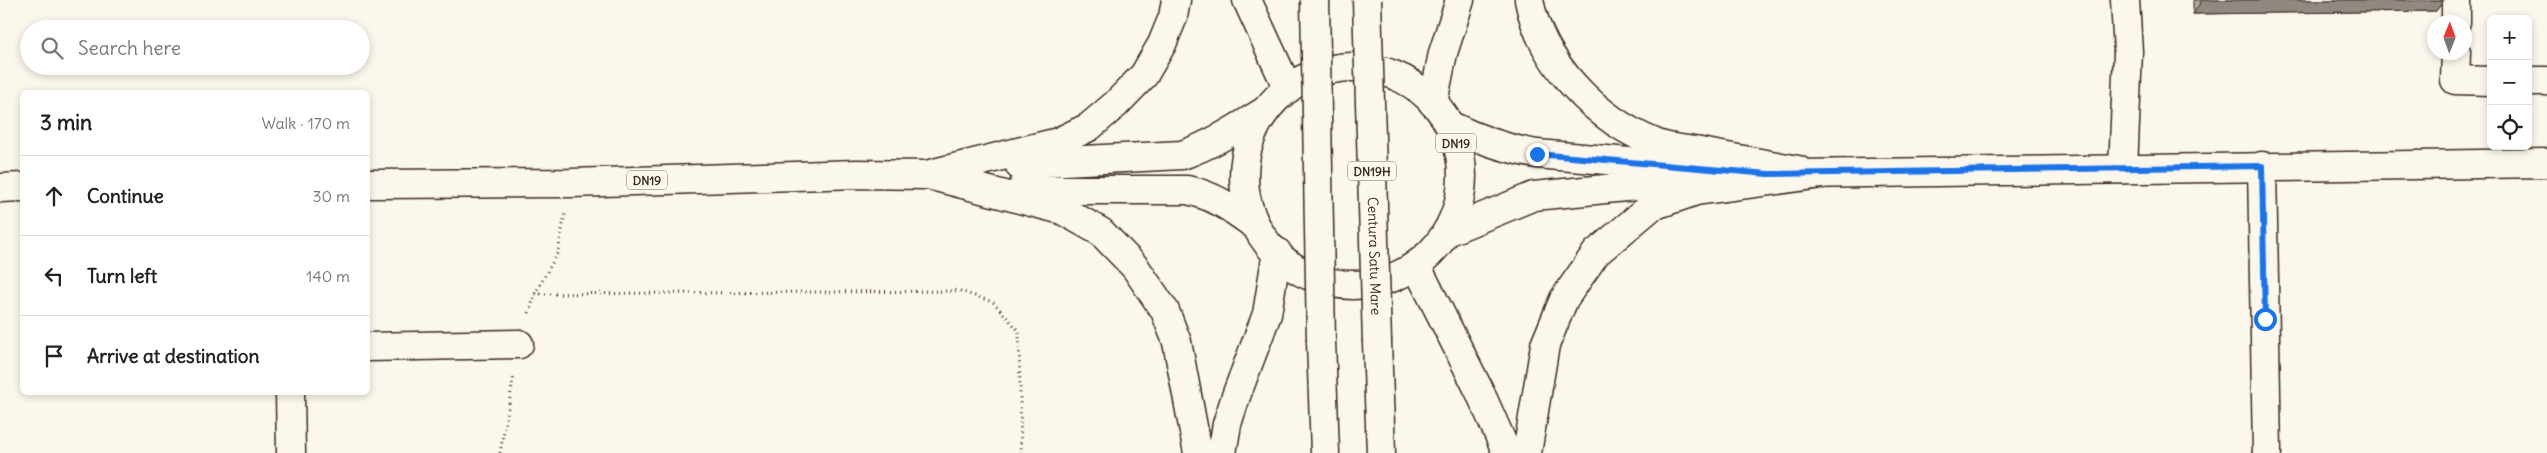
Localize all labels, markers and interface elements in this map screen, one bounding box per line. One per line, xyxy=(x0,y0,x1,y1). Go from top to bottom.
north arrow xyxy=(2427,15,2472,60)
map controls xyxy=(2487,15,2532,150)
button: + xyxy=(2487,15,2532,60)
search box xyxy=(20,20,370,75)
icon: search xyxy=(38,34,66,62)
text: Search here xyxy=(78,36,181,60)
button: − xyxy=(2487,60,2532,105)
button: locate xyxy=(2487,105,2532,150)
text: 3 min xyxy=(40,109,92,136)
text: Walk · 170 m xyxy=(261,113,350,133)
road number: DN19 xyxy=(1436,134,1476,152)
route end xyxy=(1526,143,1549,166)
road number: DN19H xyxy=(1348,162,1396,180)
road number: DN19 xyxy=(627,170,667,190)
icon: ahead xyxy=(40,182,68,210)
text: Continue xyxy=(87,184,164,208)
text: 30 m xyxy=(313,186,350,206)
street label: Centura Satu Mare xyxy=(1364,196,1385,315)
icon: left xyxy=(40,262,68,290)
text: Turn left xyxy=(87,264,157,288)
text: 140 m xyxy=(306,266,350,286)
route start xyxy=(2254,308,2277,331)
icon: arrive xyxy=(40,342,68,370)
text: Arrive at destination xyxy=(87,344,260,368)

